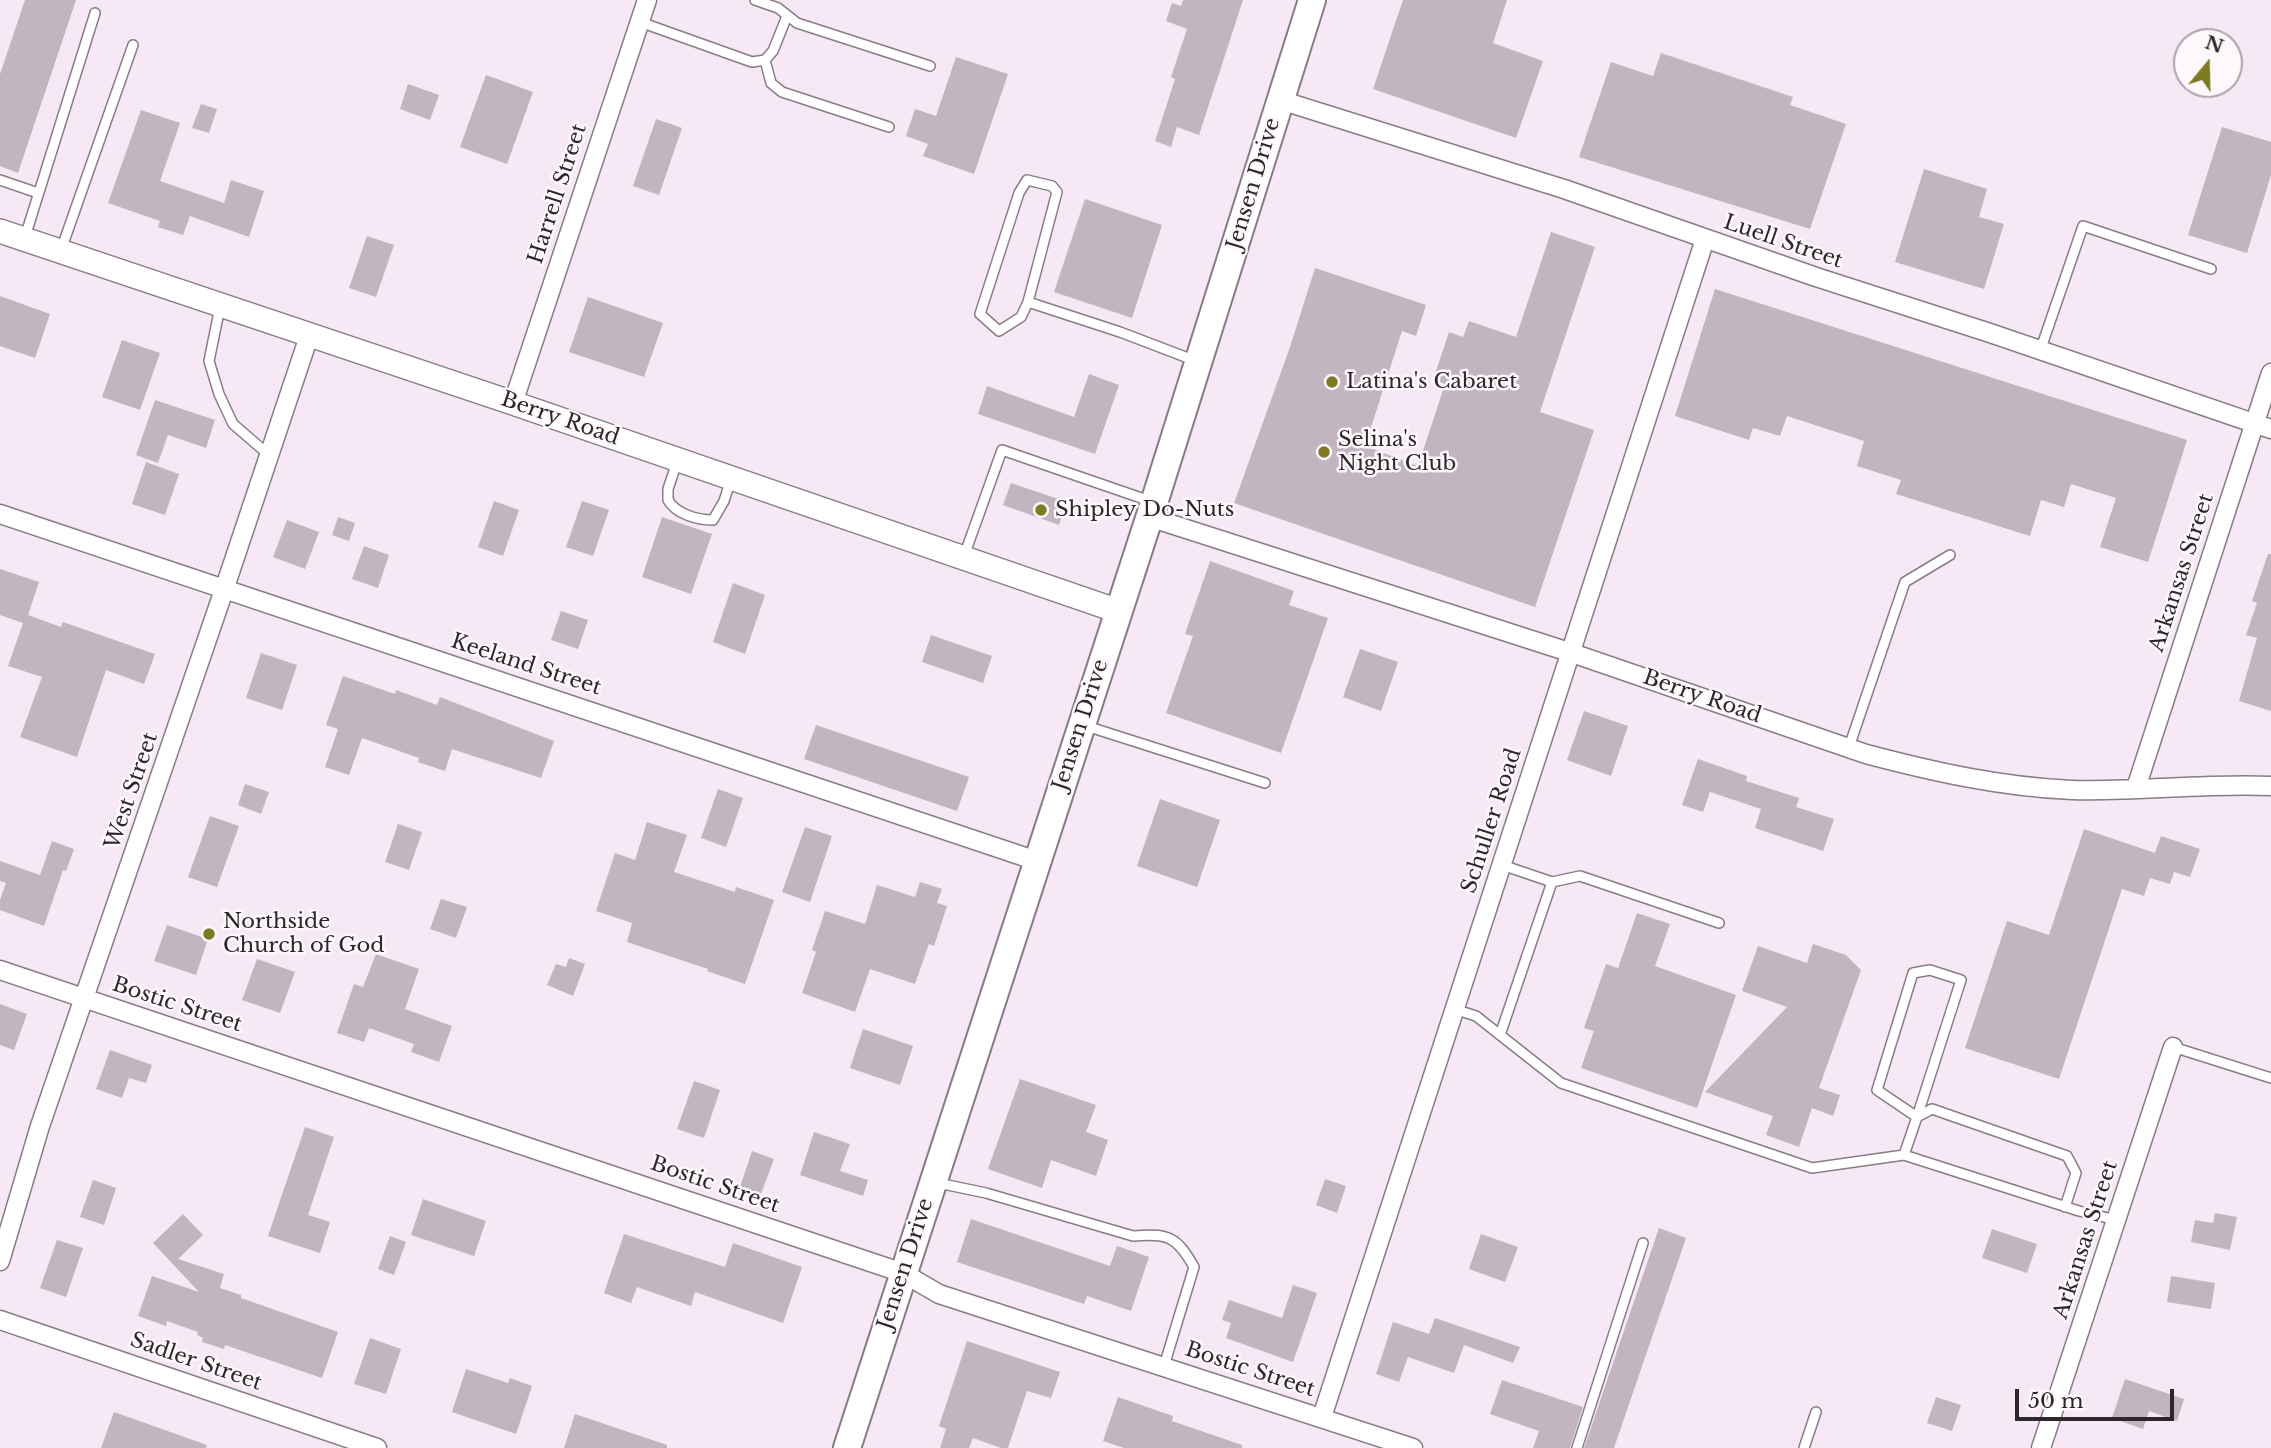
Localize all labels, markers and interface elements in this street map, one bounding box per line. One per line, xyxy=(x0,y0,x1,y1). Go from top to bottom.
north arrow xyxy=(2173,28,2243,98)
text: N xyxy=(2202,31,2227,58)
street label: Jensen Drive xyxy=(1222,115,1286,253)
street label: Harrell Street xyxy=(523,121,593,267)
street label: Luell Street xyxy=(1720,210,1846,274)
place label: Latina's Cabaret xyxy=(1346,369,1517,395)
marker: Latina's Cabaret xyxy=(1324,374,1340,390)
street label: Berry Road xyxy=(498,387,622,451)
place label: Selina's Night Club xyxy=(1338,427,1456,477)
marker: Selina's Night Club xyxy=(1316,444,1332,460)
street label: Arkansas Street xyxy=(2144,491,2220,655)
place label: Shipley Do-Nuts xyxy=(1055,497,1234,523)
marker: Shipley Do-Nuts xyxy=(1033,502,1049,518)
street label: Keeland Street xyxy=(448,629,604,701)
street label: Jensen Drive xyxy=(1048,656,1114,794)
street label: Berry Road xyxy=(1640,665,1764,729)
street label: West Street xyxy=(100,729,164,853)
street label: Schuller Road xyxy=(1457,745,1527,897)
place label: Northside Church of God xyxy=(223,909,384,959)
marker: Northside Church of God xyxy=(201,926,217,942)
street label: Bostic Street xyxy=(109,972,245,1038)
street label: Bostic Street xyxy=(647,1151,783,1219)
street label: Arkansas Street xyxy=(2048,1158,2124,1322)
street label: Jensen Drive xyxy=(873,1195,939,1333)
street label: Sadler Street xyxy=(127,1328,265,1396)
street label: Bostic Street xyxy=(1182,1337,1318,1403)
scale bar xyxy=(2019,1374,2178,1418)
text: 50 m xyxy=(2028,1388,2083,1414)

